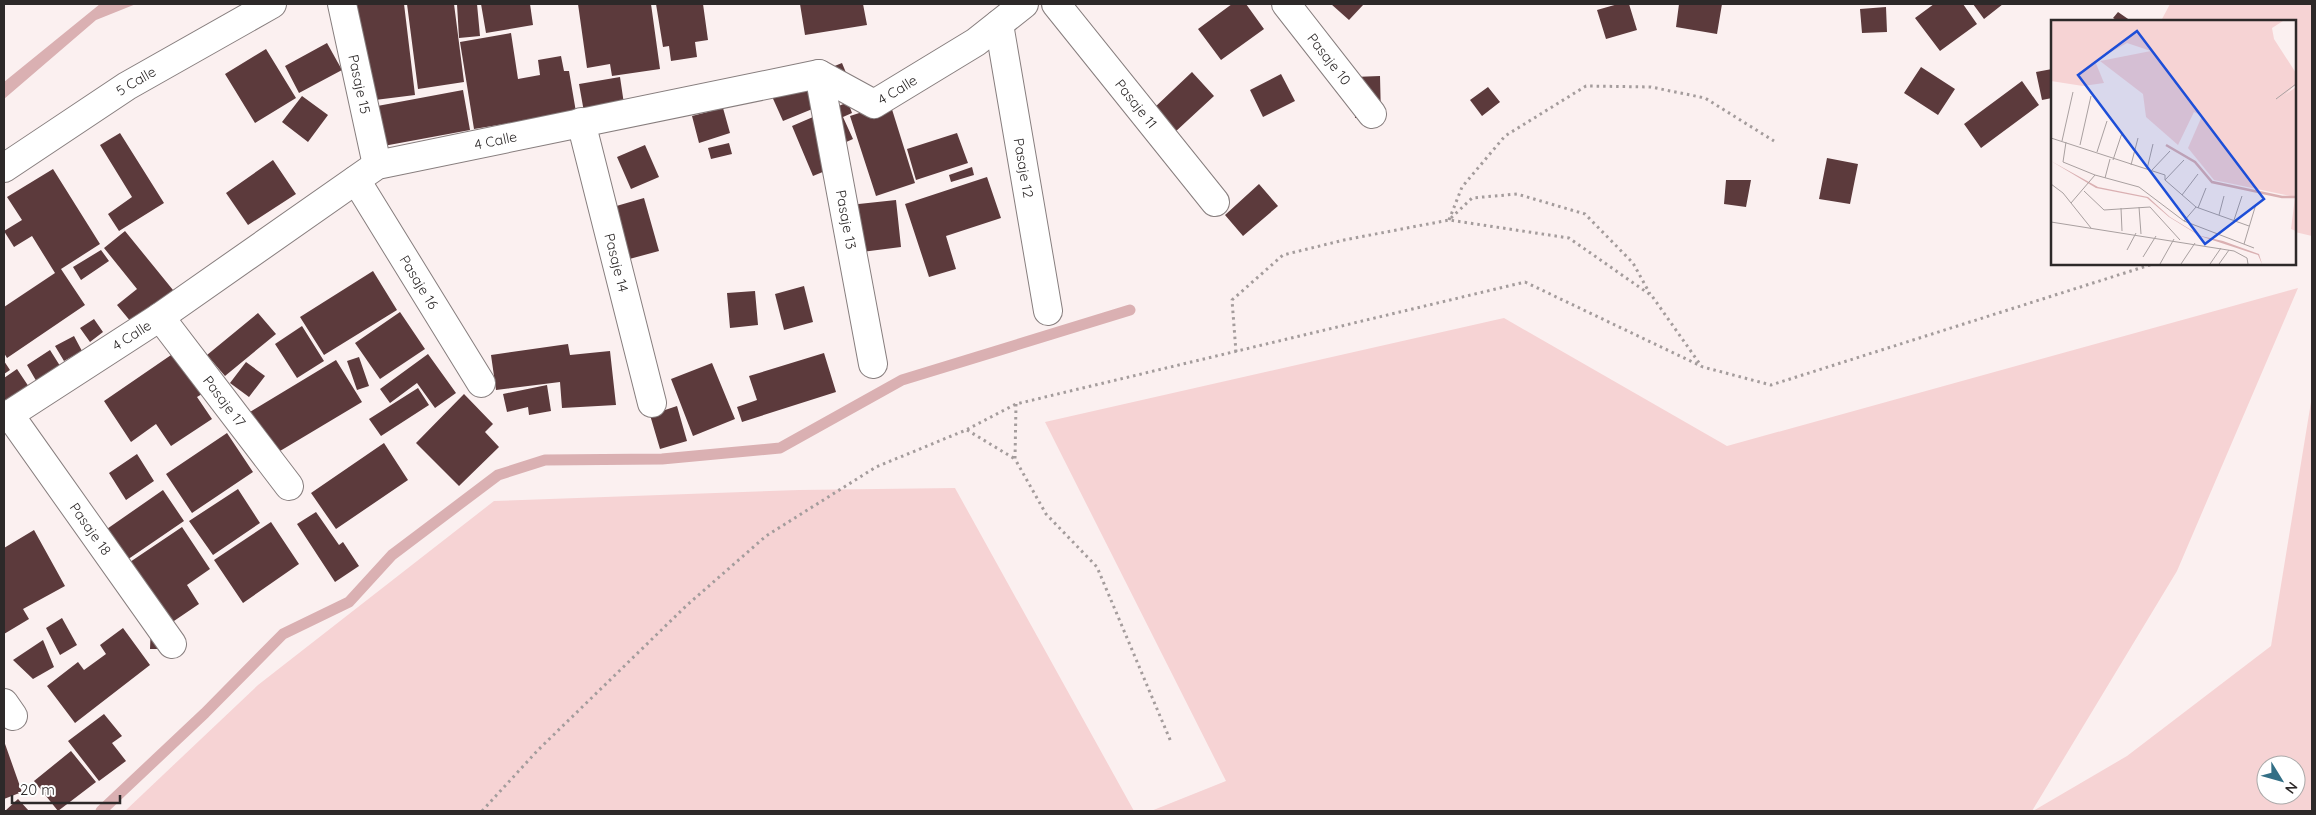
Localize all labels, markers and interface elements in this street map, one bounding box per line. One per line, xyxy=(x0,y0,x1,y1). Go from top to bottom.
inset map xyxy=(2051,20,2296,265)
street label: Pasaje 10 xyxy=(1303,30,1355,89)
street label: Pasaje 15 xyxy=(344,53,375,116)
street label: 5 Calle xyxy=(112,62,159,100)
street label: 4 Calle xyxy=(874,71,920,109)
street label: Pasaje 11 xyxy=(1111,76,1161,132)
street label: 4 Calle xyxy=(473,127,519,154)
street label: Pasaje 12 xyxy=(1010,137,1038,199)
street label: Pasaje 13 xyxy=(832,188,860,251)
street label: Pasaje 14 xyxy=(600,231,633,294)
street label: Pasaje 16 xyxy=(395,252,443,313)
street label: 4 Calle xyxy=(109,316,155,355)
street label: Pasaje 17 xyxy=(199,372,250,431)
street label: Pasaje 18 xyxy=(66,499,115,559)
north arrow xyxy=(2256,755,2306,805)
scale bar xyxy=(12,772,120,804)
text: N xyxy=(2281,778,2302,797)
text: 20 m xyxy=(20,780,55,799)

